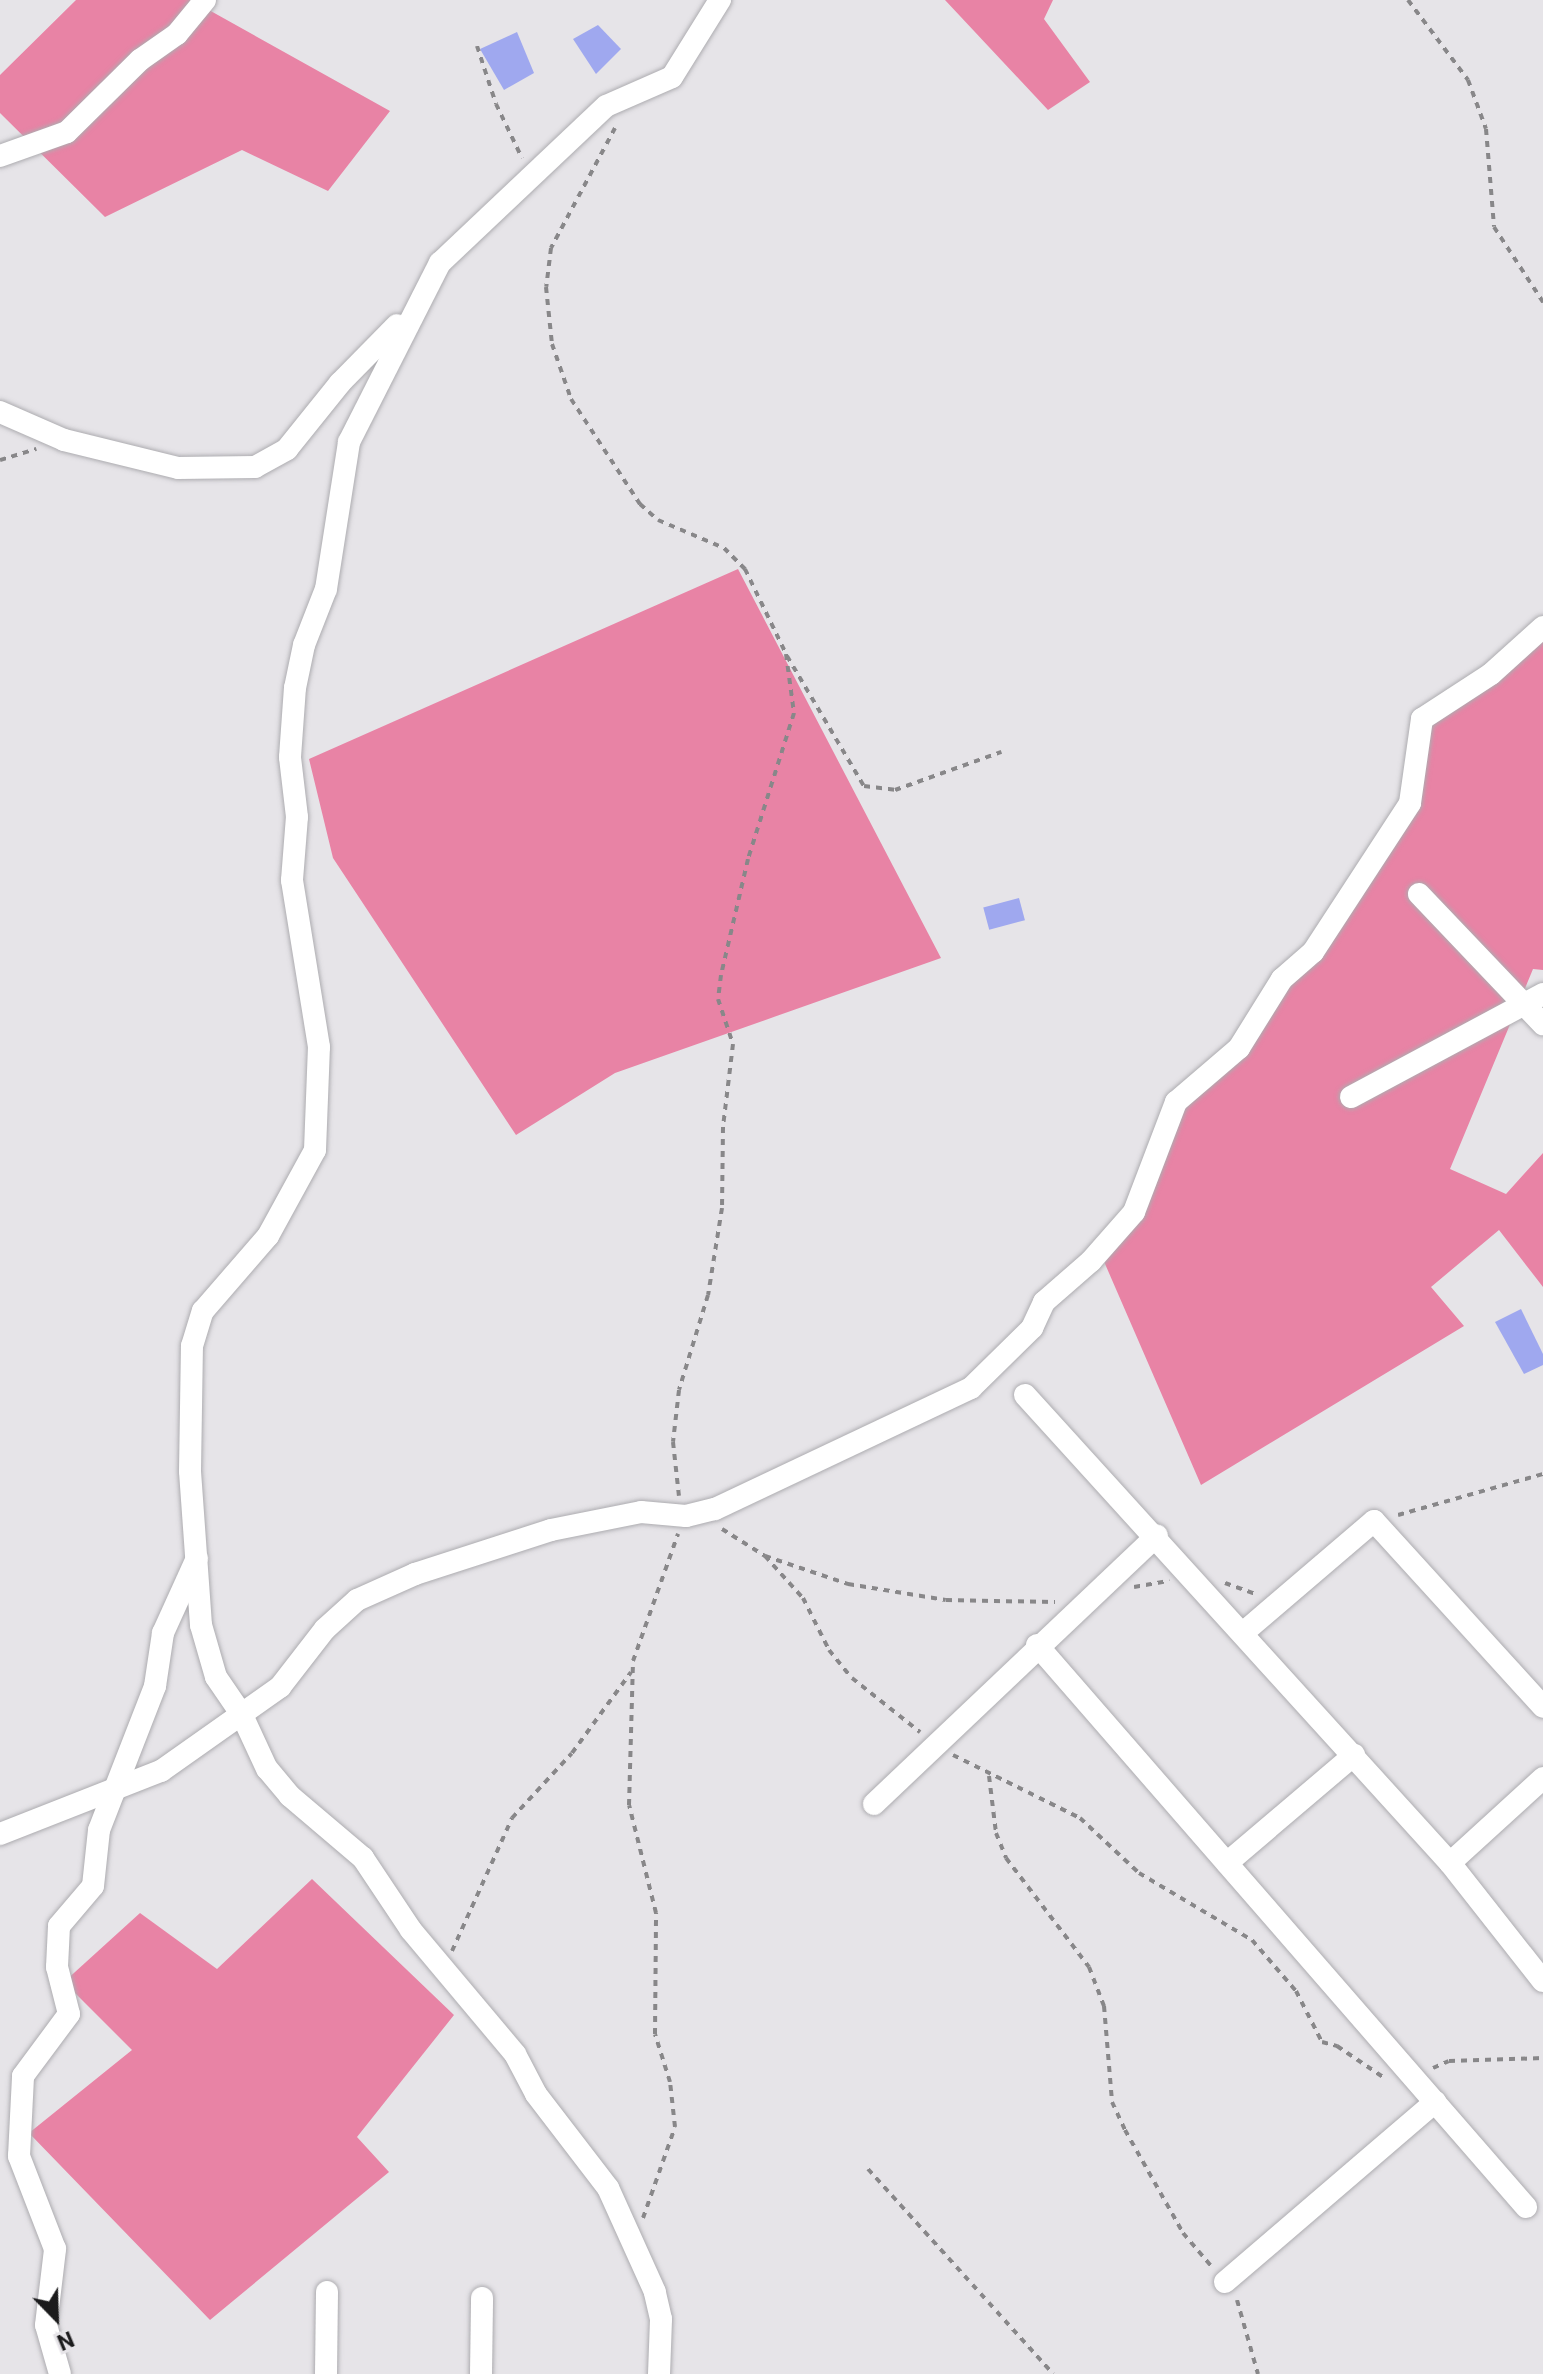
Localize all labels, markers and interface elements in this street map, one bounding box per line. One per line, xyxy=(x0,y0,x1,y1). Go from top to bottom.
north arrow xyxy=(16,2278,96,2358)
text: N xyxy=(54,2326,78,2355)

